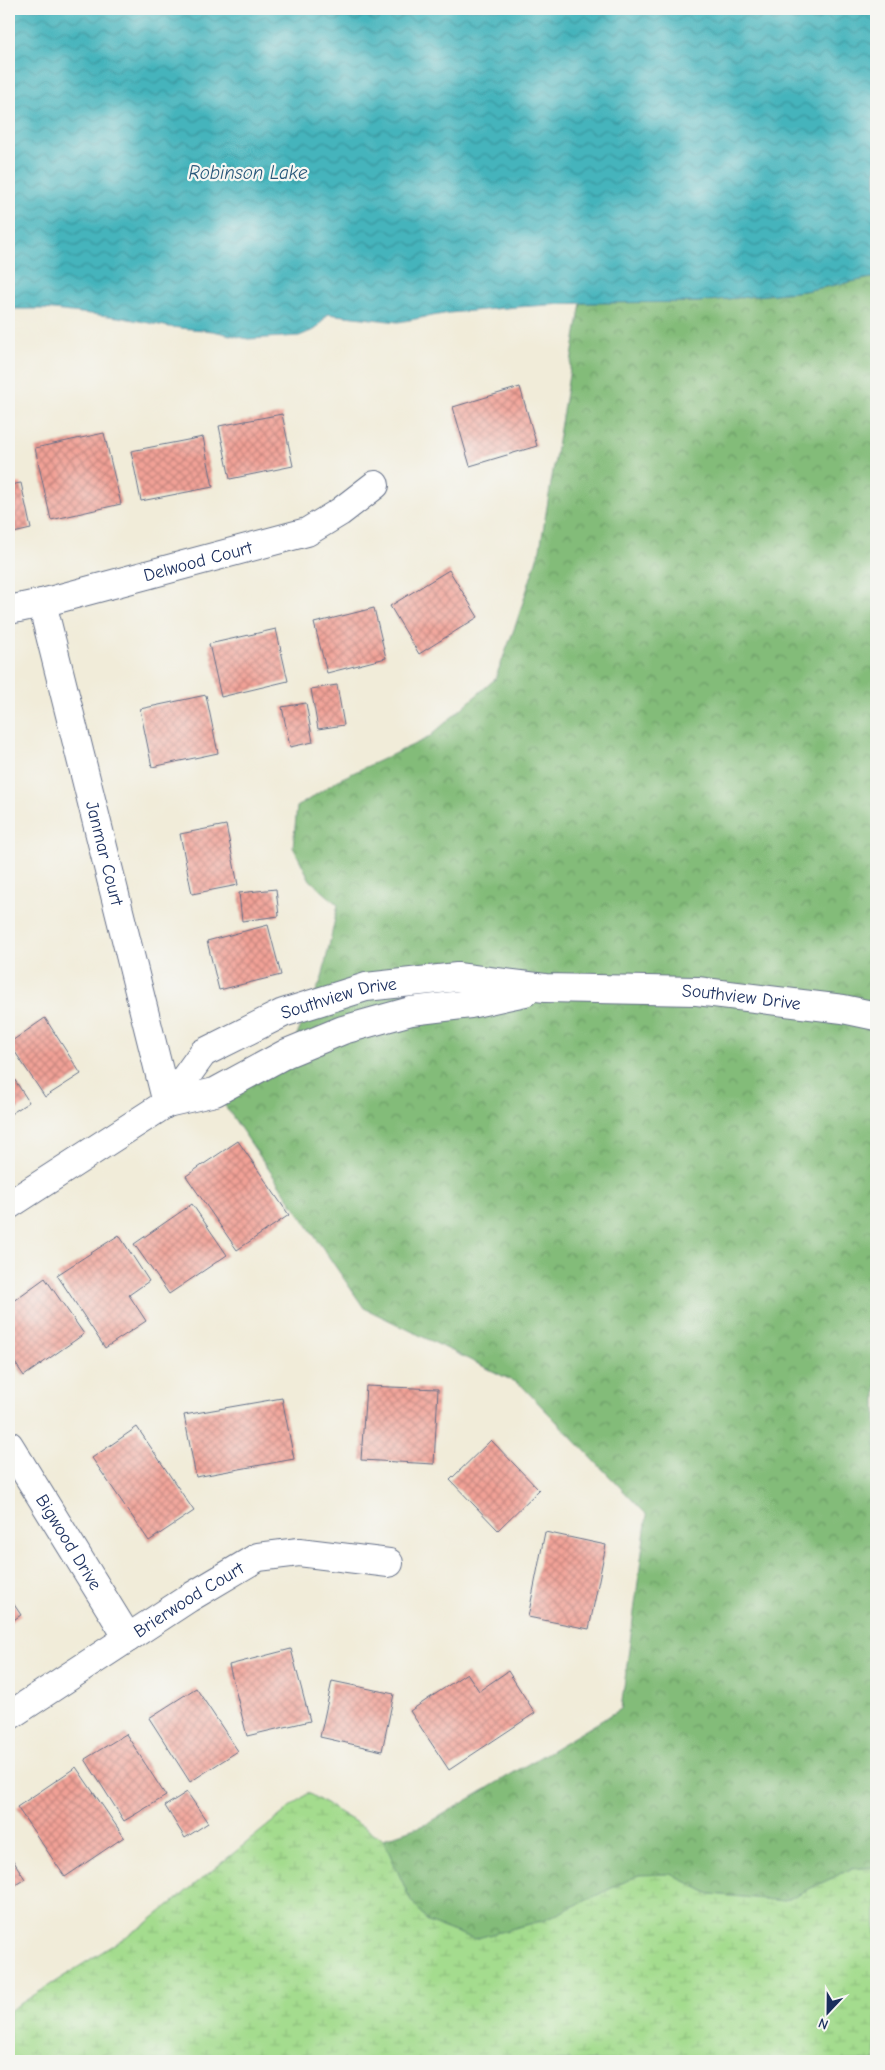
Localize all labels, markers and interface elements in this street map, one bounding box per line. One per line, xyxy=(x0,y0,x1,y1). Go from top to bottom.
water label: Robinson Lake xyxy=(188,162,308,184)
street label: Delwood Court xyxy=(141,537,255,586)
street label: Janmar Court xyxy=(81,799,127,909)
street label: Southview Drive xyxy=(278,974,398,1024)
street label: Southview Drive xyxy=(682,981,802,1015)
street label: Bigwood Drive xyxy=(31,1491,106,1594)
street label: Brierwood Court xyxy=(130,1557,248,1642)
north arrow xyxy=(802,1988,852,2038)
text: N xyxy=(816,2014,831,2033)

